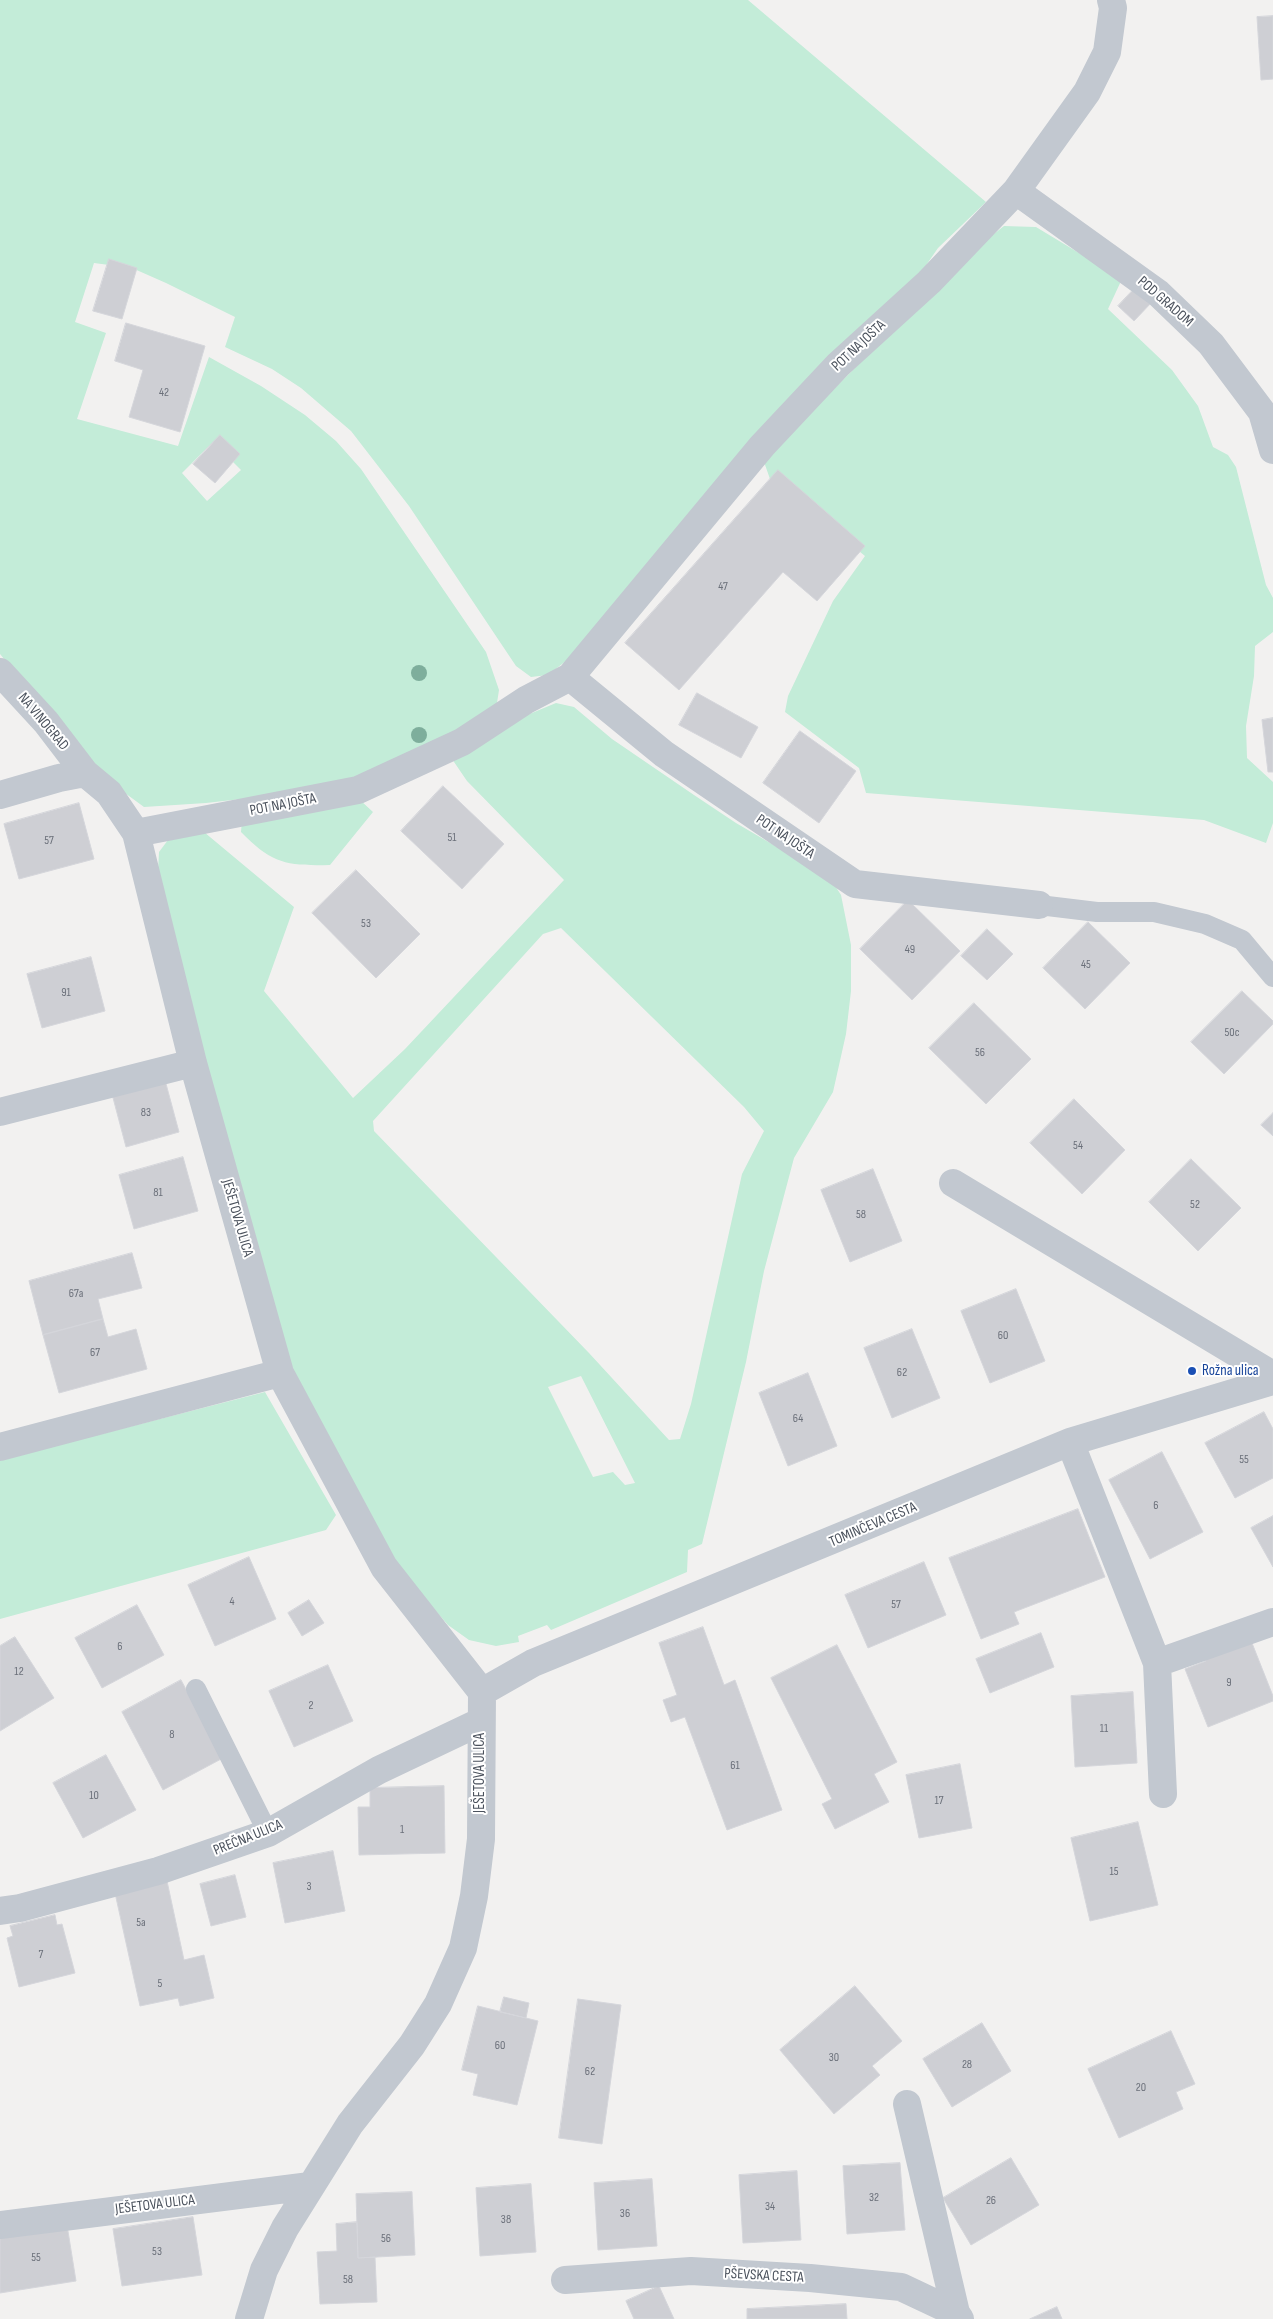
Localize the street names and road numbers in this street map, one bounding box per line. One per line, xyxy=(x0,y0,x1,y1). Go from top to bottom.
street label: POD GRADOM xyxy=(1133,273,1197,331)
street label: POT NA JOŠTA xyxy=(828,317,890,375)
street label: NA VINOGRAD xyxy=(14,690,72,754)
street label: POT NA JOŠTA xyxy=(248,790,318,820)
street label: POT NA JOŠTA xyxy=(752,811,818,863)
street label: JEŠETOVA ULICA xyxy=(217,1177,257,1259)
street label: TOMINČEVA CESTA xyxy=(827,1499,919,1551)
street label: JEŠETOVA ULICA xyxy=(471,1733,489,1813)
street label: PREČNA ULICA xyxy=(211,1816,285,1860)
street label: JEŠETOVA ULICA xyxy=(114,2191,196,2219)
street label: PŠEVSKA CESTA xyxy=(724,2265,804,2287)

